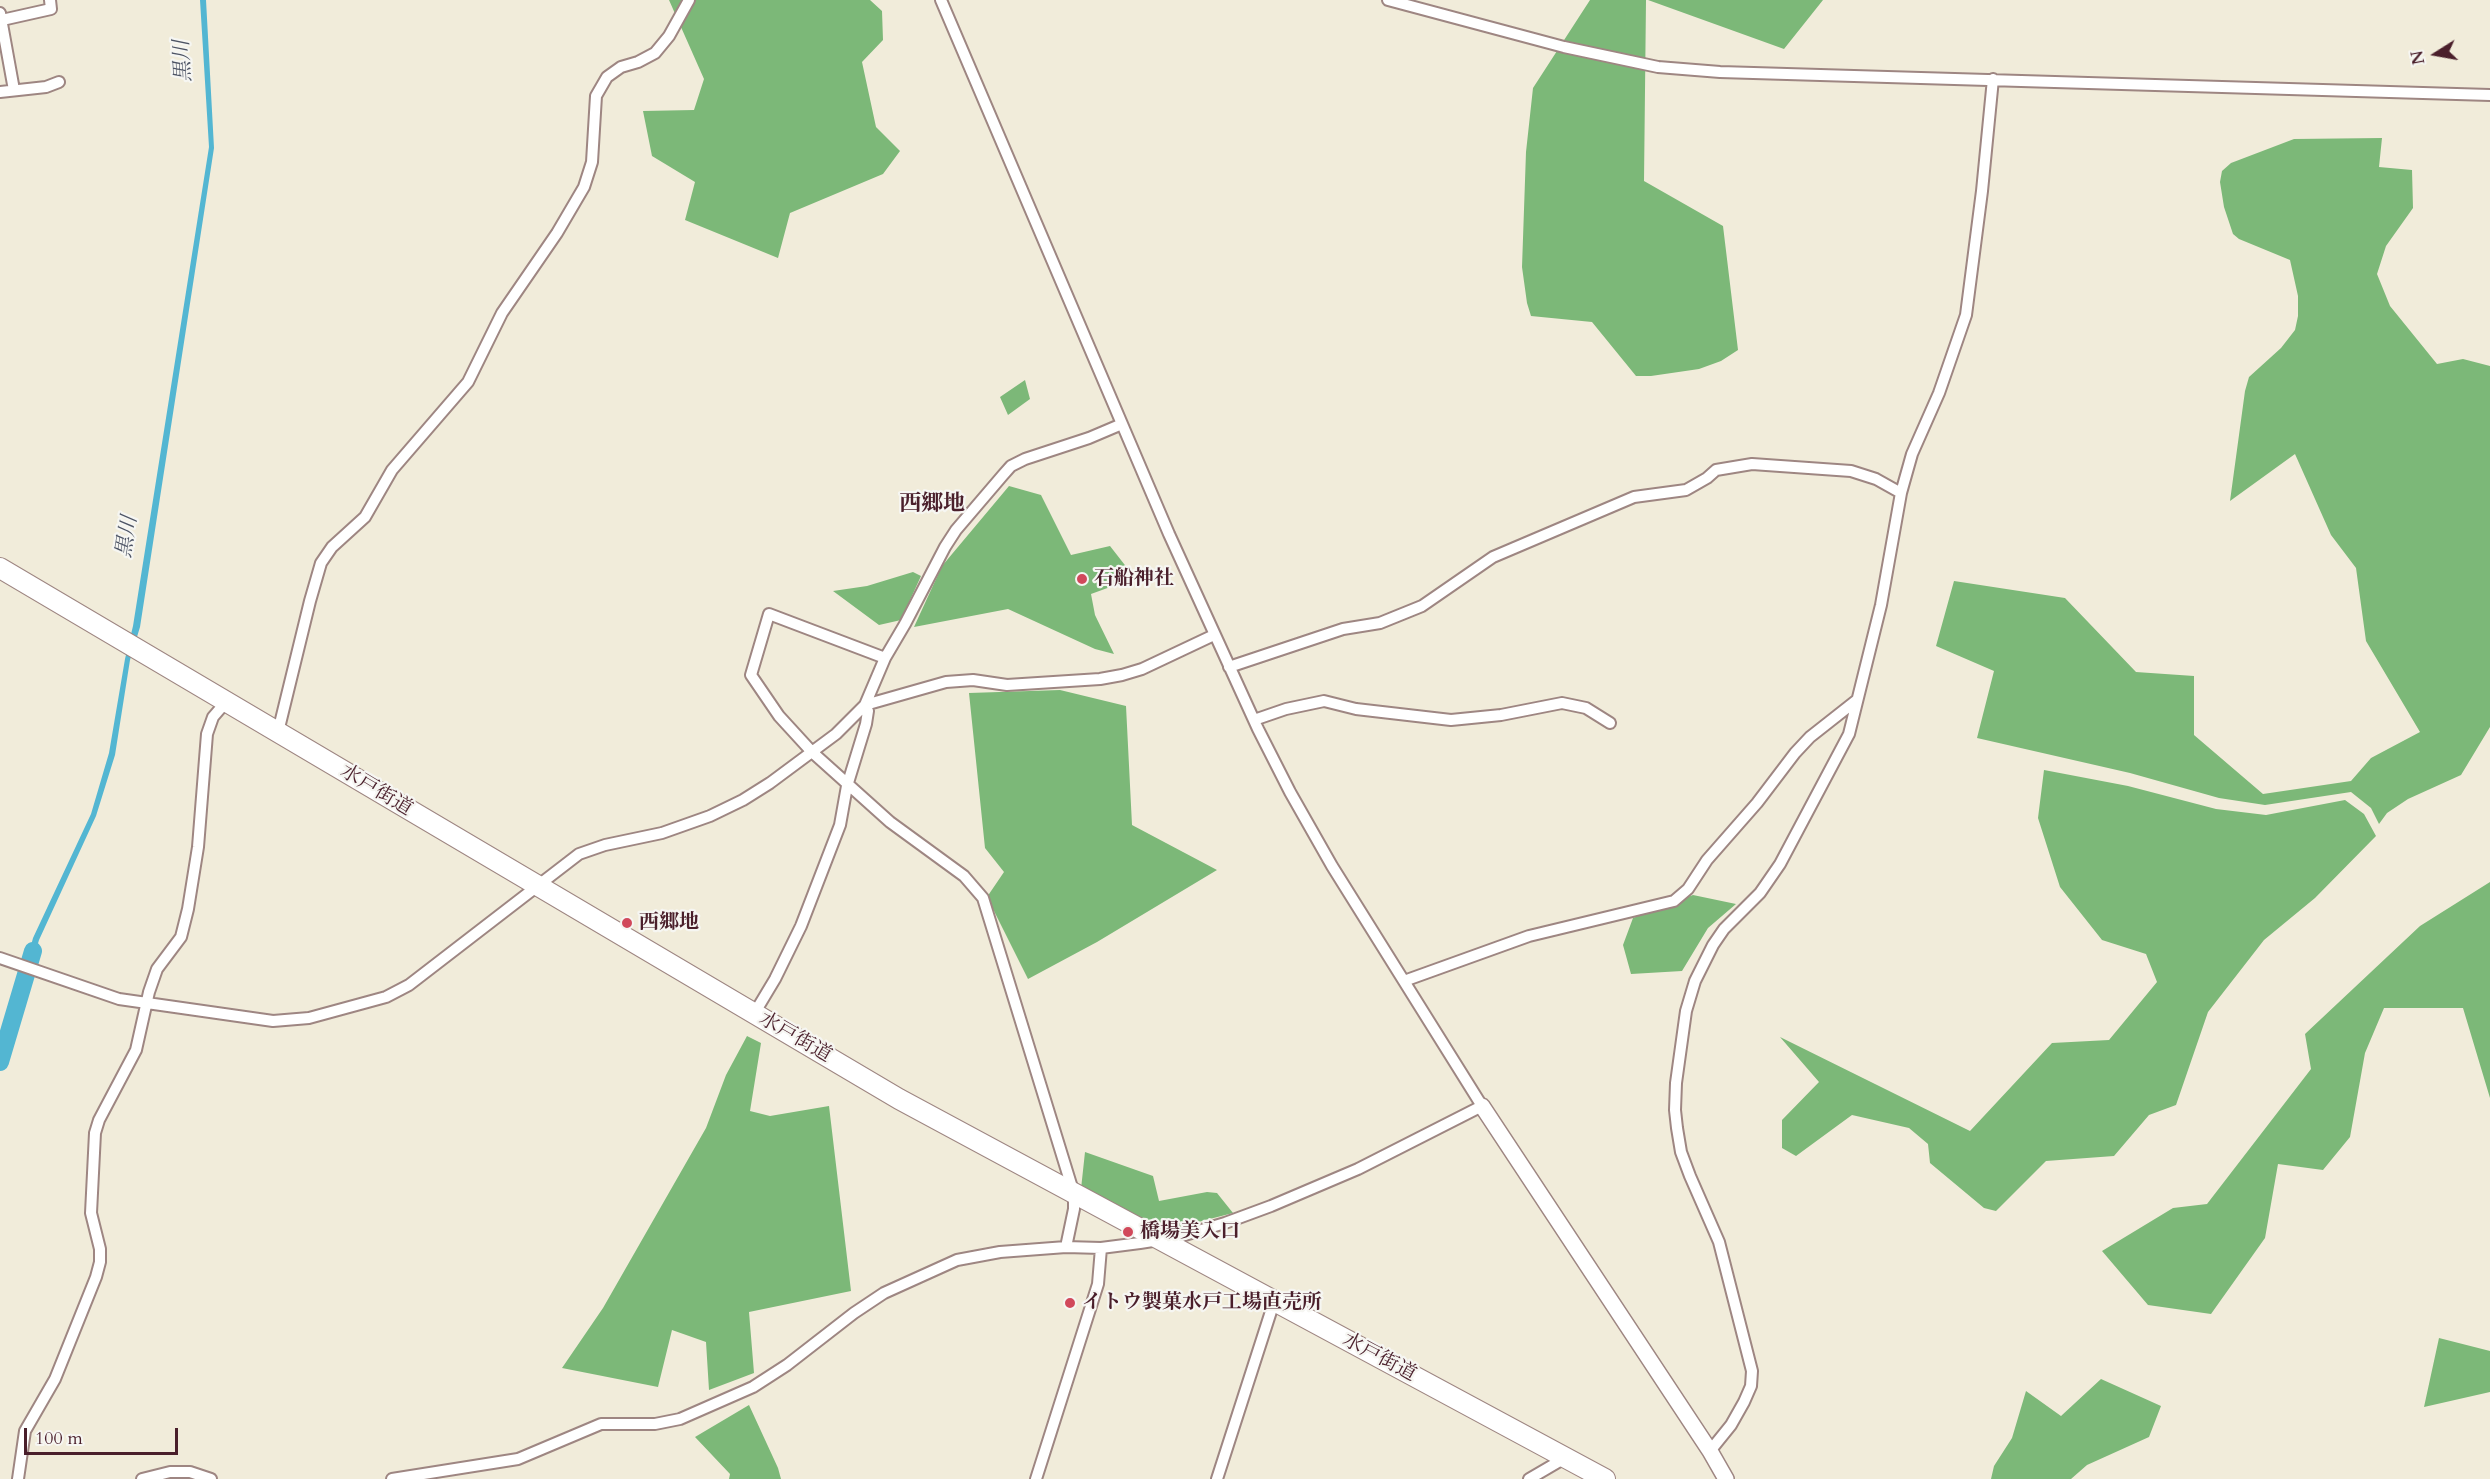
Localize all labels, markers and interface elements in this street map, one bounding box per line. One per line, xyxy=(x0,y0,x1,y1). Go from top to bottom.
north arrow xyxy=(2406,24,2466,84)
water label: 黒川 xyxy=(170,39,198,83)
text: N xyxy=(2406,49,2430,66)
district label: 西郷地 xyxy=(899,492,965,518)
water label: 黒川 xyxy=(112,514,144,560)
place label: 石船神社 xyxy=(1094,567,1174,591)
marker: 石船神社 xyxy=(1075,572,1089,586)
street label: 水戸街道 xyxy=(336,760,416,822)
place label: 西郷地 xyxy=(639,911,699,935)
marker: 西郷地 xyxy=(620,916,634,930)
street label: 水戸街道 xyxy=(754,1008,836,1068)
place label: 橋場美入口 xyxy=(1140,1220,1240,1244)
marker: 橋場美入口 xyxy=(1121,1225,1135,1239)
place label: イトウ製菓水戸工場直売所 xyxy=(1082,1291,1322,1315)
marker: イトウ製菓水戸工場直売所 xyxy=(1063,1296,1077,1310)
street label: 水戸街道 xyxy=(1338,1329,1420,1387)
scale bar xyxy=(27,1416,182,1454)
text: 100 m xyxy=(35,1426,83,1451)

